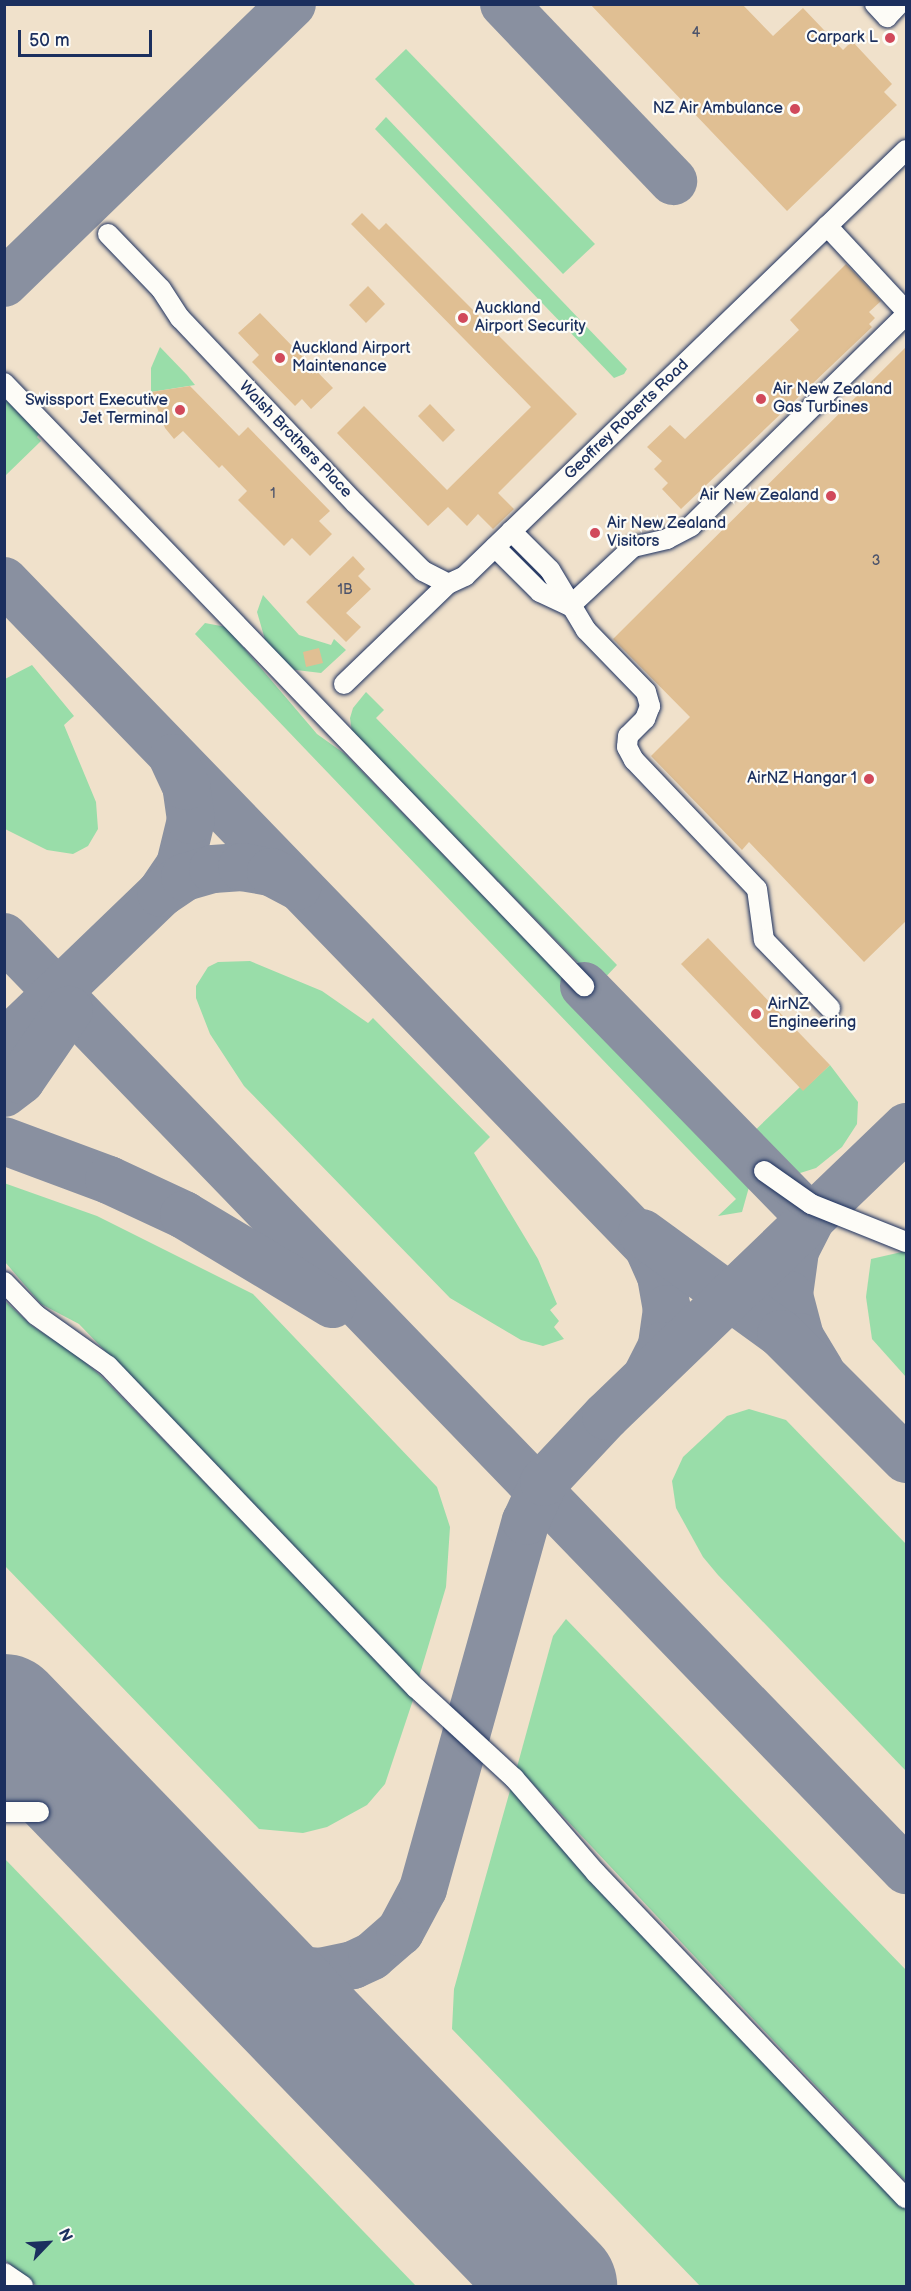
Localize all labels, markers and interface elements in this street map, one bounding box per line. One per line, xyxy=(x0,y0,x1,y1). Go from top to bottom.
scale bar xyxy=(21,18,154,56)
house number: 4 xyxy=(692,25,700,41)
place label: Carpark L xyxy=(806,28,878,48)
text: 50 m xyxy=(29,30,70,51)
marker: Carpark L xyxy=(883,31,897,45)
place label: NZ Air Ambulance xyxy=(653,99,783,119)
marker: NZ Air Ambulance xyxy=(788,102,802,116)
place label: Auckland Airport Security xyxy=(475,299,586,337)
marker: Auckland Airport Security xyxy=(456,311,470,325)
place label: Auckland Airport Maintenance xyxy=(292,339,410,377)
marker: Auckland Airport Maintenance xyxy=(273,351,287,365)
street label: Geoffrey Roberts Road xyxy=(561,355,693,485)
street label: Walsh Brothers Place xyxy=(234,378,356,502)
place label: Air New Zealand Gas Turbines xyxy=(773,380,892,418)
place label: Swissport Executive Jet Terminal xyxy=(25,391,168,429)
marker: Air New Zealand Gas Turbines xyxy=(754,392,768,406)
marker: Swissport Executive Jet Terminal xyxy=(173,403,187,417)
house number: 1 xyxy=(270,486,276,502)
place label: Air New Zealand xyxy=(700,486,819,506)
marker: Air New Zealand xyxy=(824,489,838,503)
place label: Air New Zealand Visitors xyxy=(607,514,726,552)
marker: Air New Zealand Visitors xyxy=(588,526,602,540)
house number: 3 xyxy=(872,553,880,569)
house number: 1B xyxy=(337,582,353,598)
place label: AirNZ Hangar 1 xyxy=(747,769,857,789)
marker: AirNZ Hangar 1 xyxy=(862,772,876,786)
place label: AirNZ Engineering xyxy=(768,995,856,1033)
marker: AirNZ Engineering xyxy=(749,1007,763,1021)
north arrow xyxy=(18,2213,78,2273)
text: N xyxy=(54,2226,76,2245)

